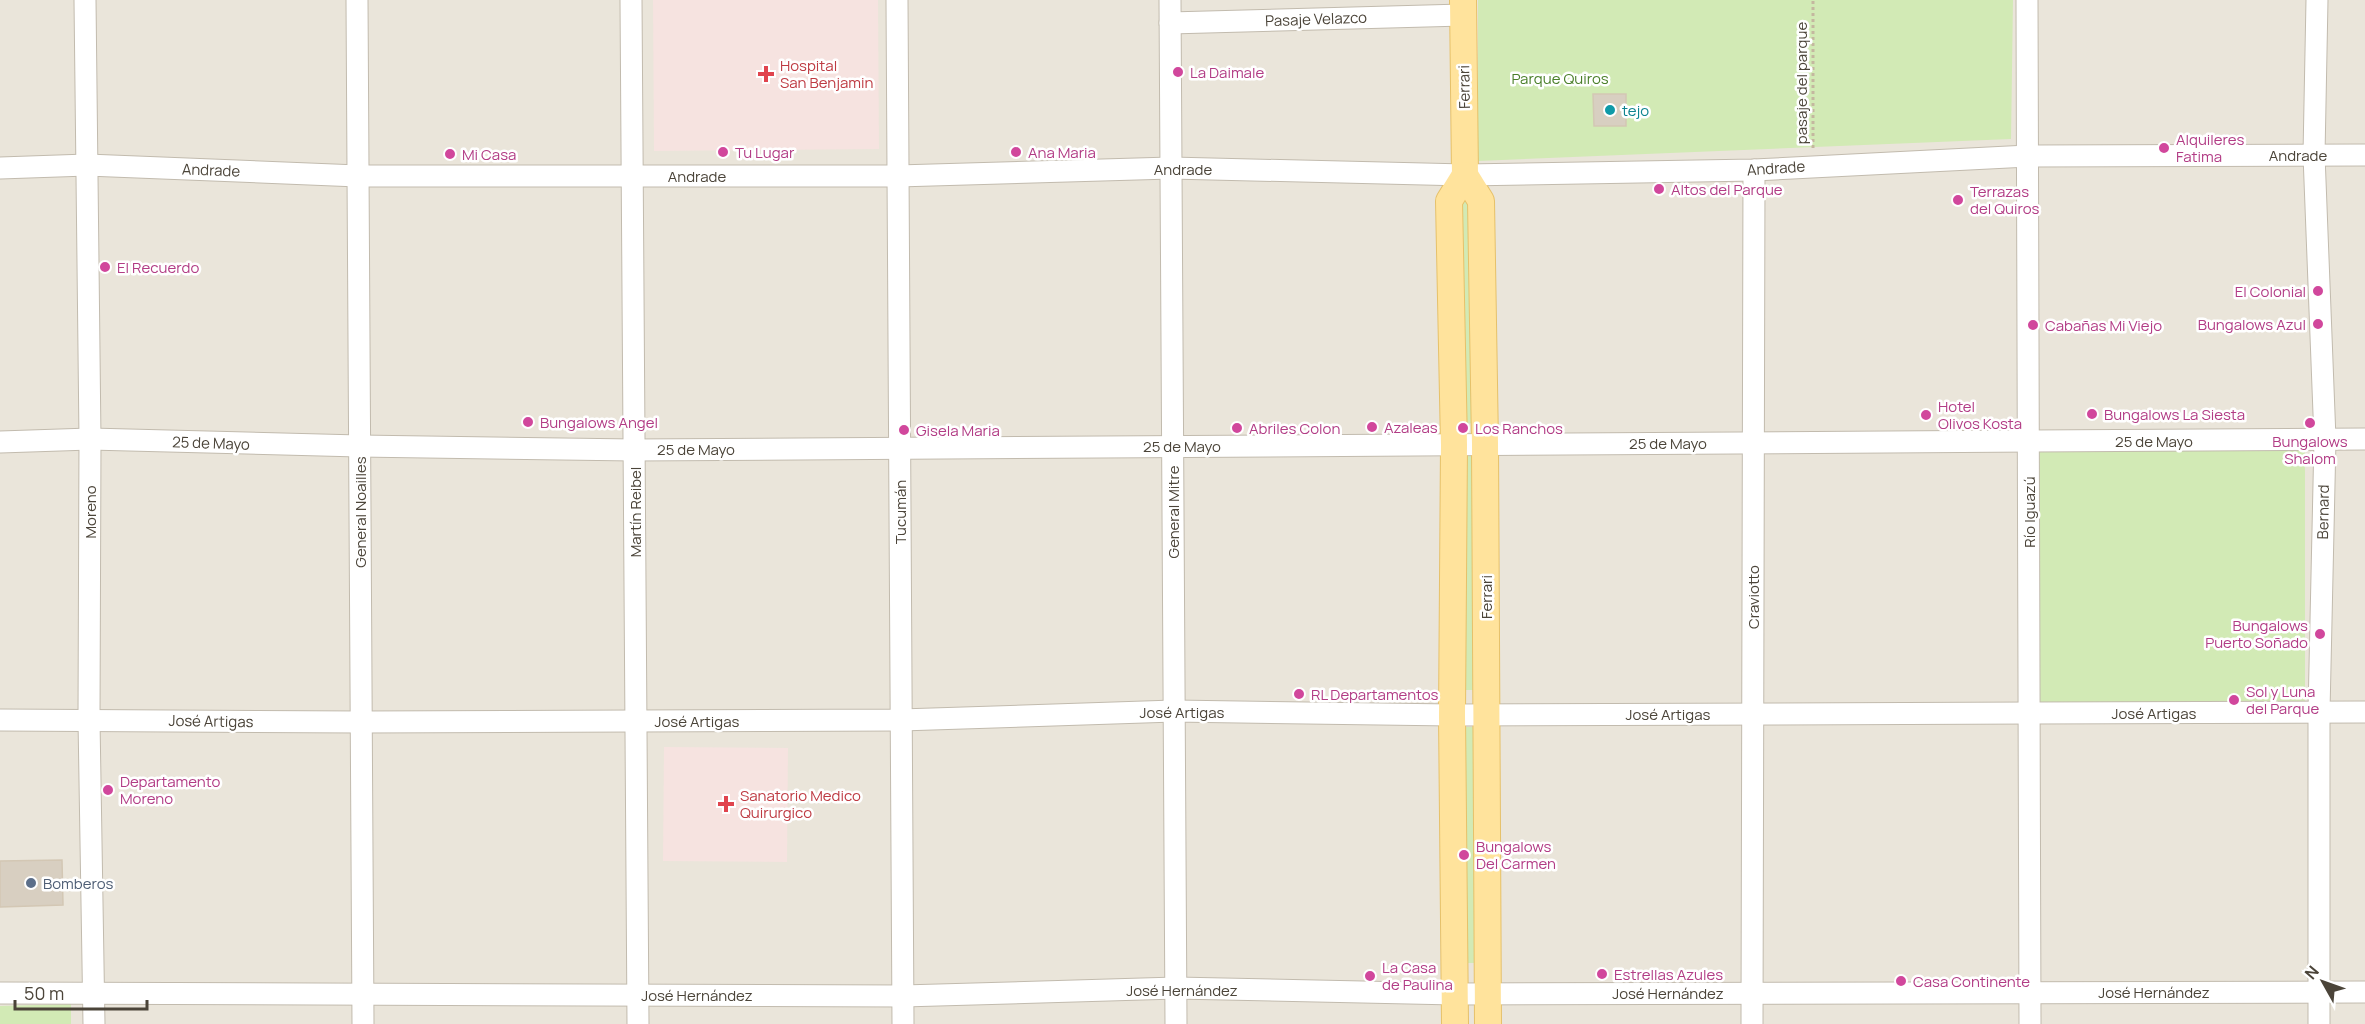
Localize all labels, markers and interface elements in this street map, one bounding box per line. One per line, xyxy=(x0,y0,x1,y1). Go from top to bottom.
street label: Pasaje Velazco xyxy=(1265,7,1367,31)
street label: pasaje del parque xyxy=(1791,22,1812,144)
place label: Hospital San Benjamin xyxy=(780,55,873,93)
place label: La Daimale xyxy=(1190,62,1264,83)
marker: Hospital San Benjamin xyxy=(757,65,775,83)
marker: La Daimale xyxy=(1171,65,1185,79)
street label: Ferrari xyxy=(1453,65,1475,109)
park label: Parque Quiros xyxy=(1511,68,1609,89)
place label: tejo xyxy=(1622,100,1649,121)
marker: tejo xyxy=(1603,103,1617,117)
place label: Alquileres Fatima xyxy=(2176,129,2245,167)
marker: Alquileres Fatima xyxy=(2157,141,2171,155)
place label: Tu Lugar xyxy=(735,142,795,163)
place label: Ana Maria xyxy=(1028,142,1096,163)
place label: Mi Casa xyxy=(462,144,516,165)
marker: Tu Lugar xyxy=(716,145,730,159)
marker: Ana Maria xyxy=(1009,145,1023,159)
street label: Andrade xyxy=(2269,145,2327,166)
marker: Mi Casa xyxy=(443,147,457,161)
street label: Andrade xyxy=(1746,155,1806,181)
street label: Andrade xyxy=(181,158,241,182)
street label: Andrade xyxy=(1154,159,1212,180)
street label: Andrade xyxy=(668,166,726,187)
place label: Altos del Parque xyxy=(1671,179,1783,200)
place label: Terrazas del Quiros xyxy=(1970,181,2039,219)
marker: Altos del Parque xyxy=(1652,182,1666,196)
marker: Terrazas del Quiros xyxy=(1951,193,1965,207)
place label: El Recuerdo xyxy=(117,257,199,278)
marker: El Recuerdo xyxy=(98,260,112,274)
place label: El Colonial xyxy=(2235,281,2306,302)
marker: El Colonial xyxy=(2311,284,2325,298)
place label: Bungalows Azul xyxy=(2198,314,2306,335)
place label: Cabañas Mi Viejo xyxy=(2045,315,2162,336)
marker: Bungalows Azul xyxy=(2311,317,2325,331)
marker: Cabañas Mi Viejo xyxy=(2026,318,2040,332)
place label: Hotel Olivos Kosta xyxy=(1938,396,2022,434)
place label: Bungalows La Siesta xyxy=(2104,404,2245,425)
marker: Bungalows La Siesta xyxy=(2085,407,2099,421)
marker: Hotel Olivos Kosta xyxy=(1919,408,1933,422)
place label: Bungalows Angel xyxy=(540,412,658,433)
marker: Bungalows Angel xyxy=(521,415,535,429)
marker: Bungalows Shalom xyxy=(2303,416,2317,430)
place label: Azaleas xyxy=(1384,417,1438,438)
place label: Abriles Colon xyxy=(1249,418,1340,439)
place label: Los Ranchos xyxy=(1475,418,1563,439)
place label: Gisela Maria xyxy=(916,420,1000,441)
marker: Azaleas xyxy=(1365,420,1379,434)
marker: Abriles Colon xyxy=(1230,421,1244,435)
marker: Los Ranchos xyxy=(1456,421,1470,435)
marker: Gisela Maria xyxy=(897,423,911,437)
street label: 25 de Mayo xyxy=(172,431,250,455)
street label: 25 de Mayo xyxy=(2115,431,2193,452)
place label: Bungalows Shalom xyxy=(2272,431,2348,469)
street label: 25 de Mayo xyxy=(1629,433,1707,454)
street label: 25 de Mayo xyxy=(1143,436,1221,457)
street label: 25 de Mayo xyxy=(657,439,735,460)
street label: General Noailles xyxy=(350,456,371,568)
street label: General Mitre xyxy=(1163,465,1184,558)
street label: Martín Reibel xyxy=(625,467,646,557)
street label: Río Iguazú xyxy=(2019,476,2040,548)
street label: Tucumán xyxy=(890,480,911,544)
street label: Bernard xyxy=(2312,484,2334,540)
street label: Moreno xyxy=(80,485,101,539)
street label: Craviotto xyxy=(1743,565,1764,629)
street label: Ferrari xyxy=(1476,575,1497,619)
place label: Bungalows Puerto Soñado xyxy=(2205,615,2308,653)
marker: Bungalows Puerto Soñado xyxy=(2313,627,2327,641)
place label: Sol y Luna del Parque xyxy=(2246,681,2319,719)
place label: RL Departamentos xyxy=(1311,684,1439,705)
marker: RL Departamentos xyxy=(1292,687,1306,701)
marker: Sol y Luna del Parque xyxy=(2227,693,2241,707)
street label: José Artigas xyxy=(1140,702,1225,723)
street label: José Artigas xyxy=(2112,703,2197,724)
street label: José Artigas xyxy=(1626,704,1711,725)
street label: José Artigas xyxy=(168,710,254,732)
street label: José Artigas xyxy=(655,711,740,732)
place label: Departamento Moreno xyxy=(120,771,220,809)
marker: Departamento Moreno xyxy=(101,783,115,797)
place label: Sanatorio Medico Quirurgico xyxy=(740,785,861,823)
marker: Sanatorio Medico Quirurgico xyxy=(717,795,735,813)
place label: Bungalows Del Carmen xyxy=(1476,836,1556,874)
marker: Bungalows Del Carmen xyxy=(1457,848,1471,862)
place label: Bomberos xyxy=(43,873,113,894)
marker: Bomberos xyxy=(24,876,38,890)
north arrow xyxy=(2293,952,2353,1012)
place label: La Casa de Paulina xyxy=(1382,957,1453,995)
text: N xyxy=(2299,961,2324,984)
place label: Estrellas Azules xyxy=(1614,964,1723,985)
marker: Estrellas Azules xyxy=(1595,967,1609,981)
marker: La Casa de Paulina xyxy=(1363,969,1377,983)
place label: Casa Continente xyxy=(1913,971,2030,992)
scale bar xyxy=(15,973,147,1011)
marker: Casa Continente xyxy=(1894,974,1908,988)
street label: José Hernández xyxy=(1126,980,1238,1001)
text: 50 m xyxy=(24,981,64,1005)
street label: José Hernández xyxy=(2098,982,2210,1003)
street label: José Hernández xyxy=(1612,983,1724,1004)
street label: José Hernández xyxy=(641,985,753,1006)

